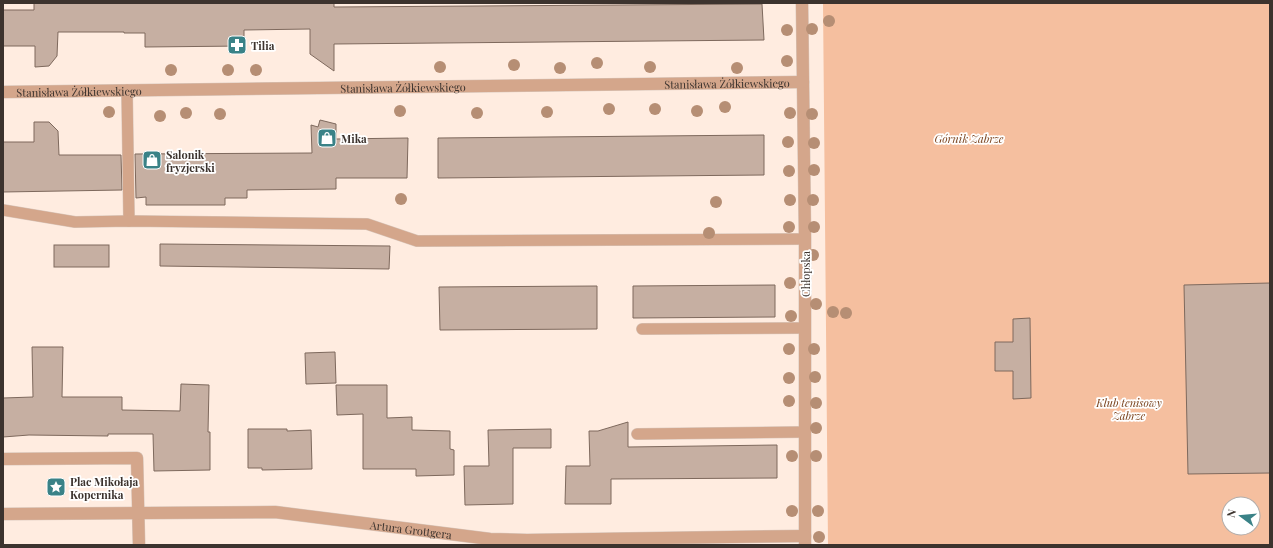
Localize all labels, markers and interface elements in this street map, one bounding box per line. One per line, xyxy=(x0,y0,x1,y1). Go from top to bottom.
pharmacy icon: Tilia xyxy=(226,34,248,56)
place label: Tilia xyxy=(251,38,275,53)
street label: Stanisława Żółkiewskiego xyxy=(664,75,790,91)
street label: Stanisława Żółkiewskiego xyxy=(340,79,466,95)
street label: Stanisława Żółkiewskiego xyxy=(16,83,142,99)
shop icon: Mika xyxy=(316,127,338,149)
place label: Mika xyxy=(341,131,367,146)
park label: Górnik Zabrze xyxy=(934,131,1004,146)
place label: Salonik fryzjerski xyxy=(166,147,215,175)
shop icon: Salonik fryzjerski xyxy=(141,149,163,171)
street label: Chłopska xyxy=(798,251,813,297)
park label: Klub tenisowy Zabrze xyxy=(1095,395,1162,423)
place label: Plac Mikołaja Kopernika xyxy=(70,474,138,502)
place icon: Plac Mikołaja Kopernika xyxy=(45,476,67,498)
north arrow xyxy=(1221,496,1261,536)
text: N xyxy=(1223,507,1239,519)
street label: Artura Grottgera xyxy=(368,516,453,542)

